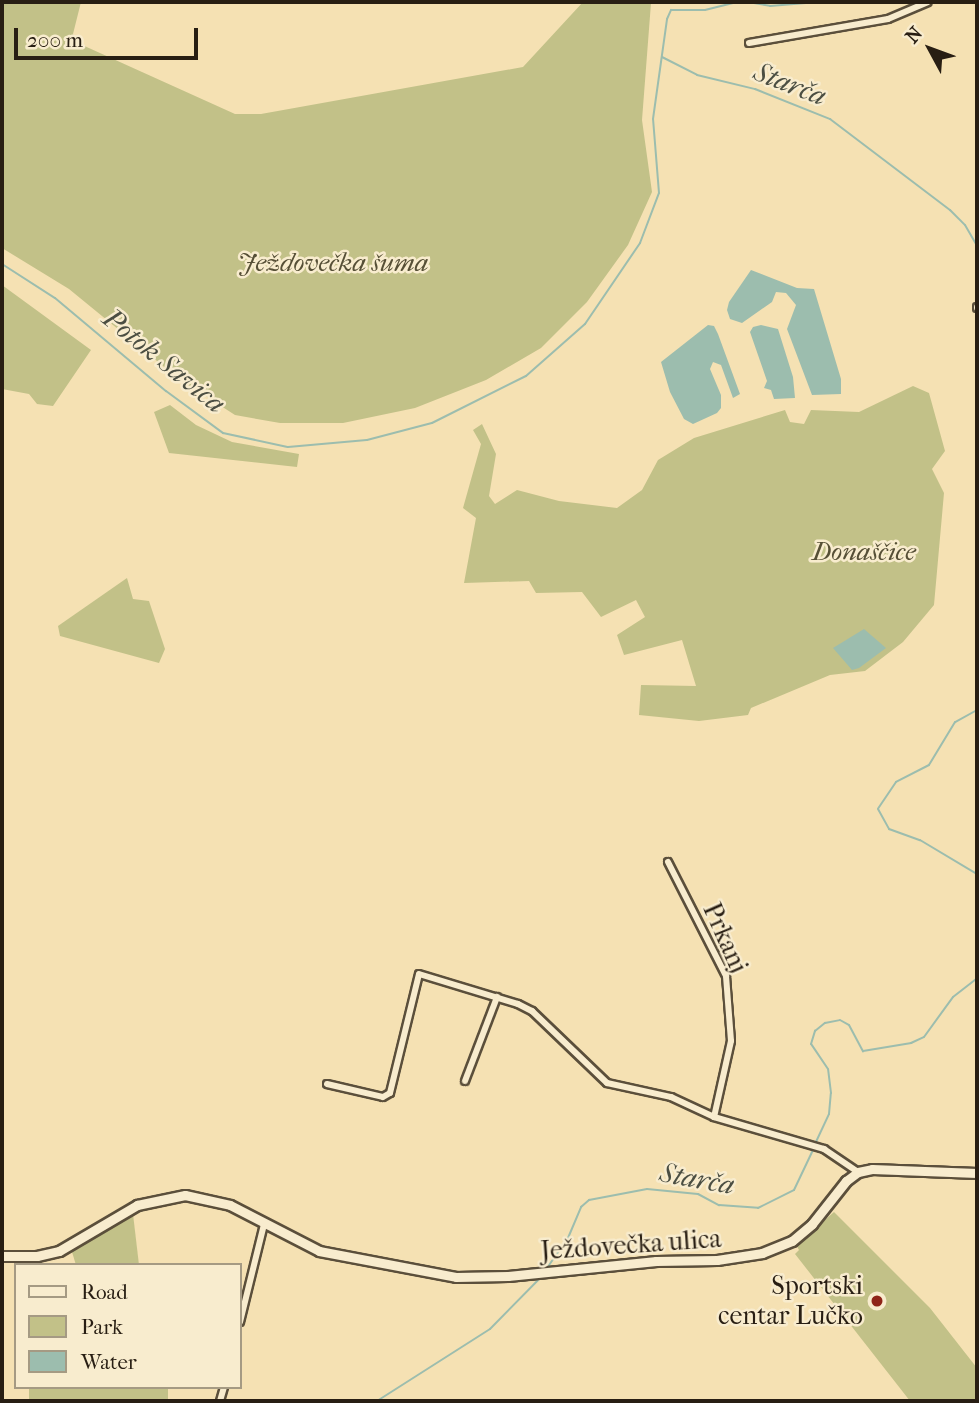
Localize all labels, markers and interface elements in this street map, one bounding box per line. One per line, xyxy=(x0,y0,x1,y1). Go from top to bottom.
scale bar xyxy=(18,14,201,58)
north arrow xyxy=(895,14,965,84)
text: N xyxy=(901,23,927,48)
text: 200 m xyxy=(27,28,83,52)
water label: Starča xyxy=(749,55,831,113)
park label: Ježdovečka šuma xyxy=(238,247,428,279)
water label: Potok Savica xyxy=(96,301,232,421)
park label: Donaščice xyxy=(812,536,916,568)
street label: Prkanj xyxy=(696,898,754,978)
water label: Starča xyxy=(657,1156,737,1202)
street label: Ježdovečka ulica xyxy=(540,1223,722,1267)
legend xyxy=(14,1263,242,1389)
place label: Sportski centar Lučko xyxy=(718,1270,863,1332)
text: Road xyxy=(81,1280,128,1304)
marker: Sportski centar Lučko xyxy=(869,1293,885,1309)
text: Park xyxy=(81,1315,123,1339)
text: Water xyxy=(81,1350,137,1374)

